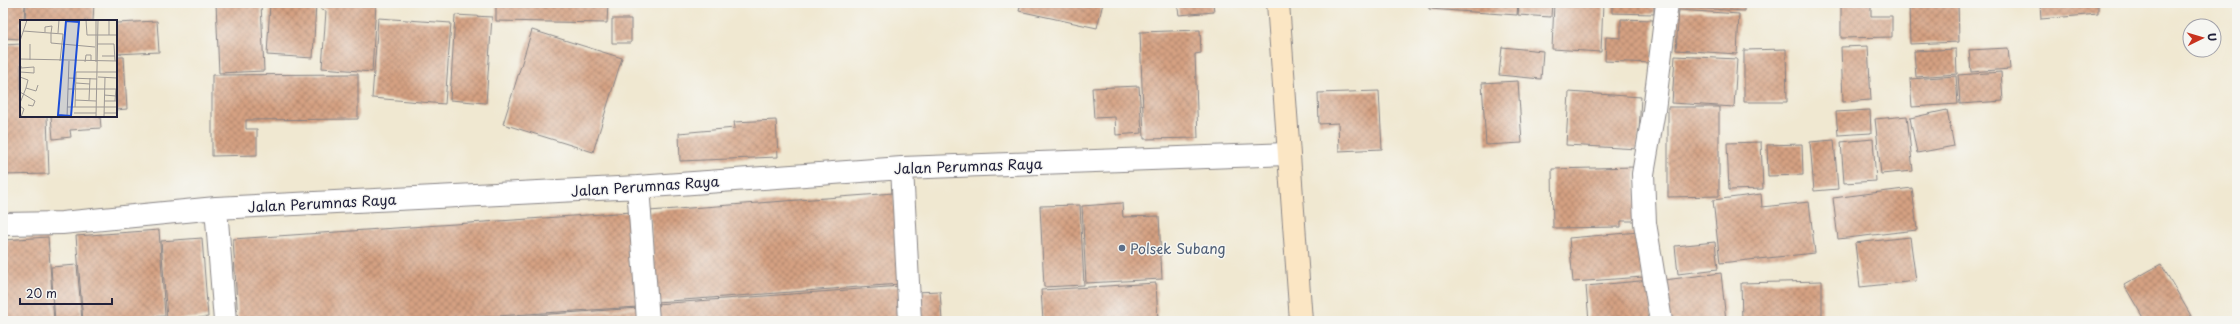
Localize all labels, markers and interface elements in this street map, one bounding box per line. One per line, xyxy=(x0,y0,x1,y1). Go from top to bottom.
north arrow xyxy=(2182,18,2222,58)
inset map xyxy=(20,20,117,117)
text: U xyxy=(2204,32,2221,42)
street label: Jalan Perumnas Raya xyxy=(893,153,1043,179)
street label: Jalan Perumnas Raya xyxy=(570,170,720,202)
street label: Jalan Perumnas Raya xyxy=(247,189,397,217)
place label: Polsek Subang xyxy=(1130,238,1226,259)
marker: Polsek Subang xyxy=(1117,243,1127,253)
scale bar xyxy=(20,280,112,306)
text: 20 m xyxy=(26,284,57,302)

